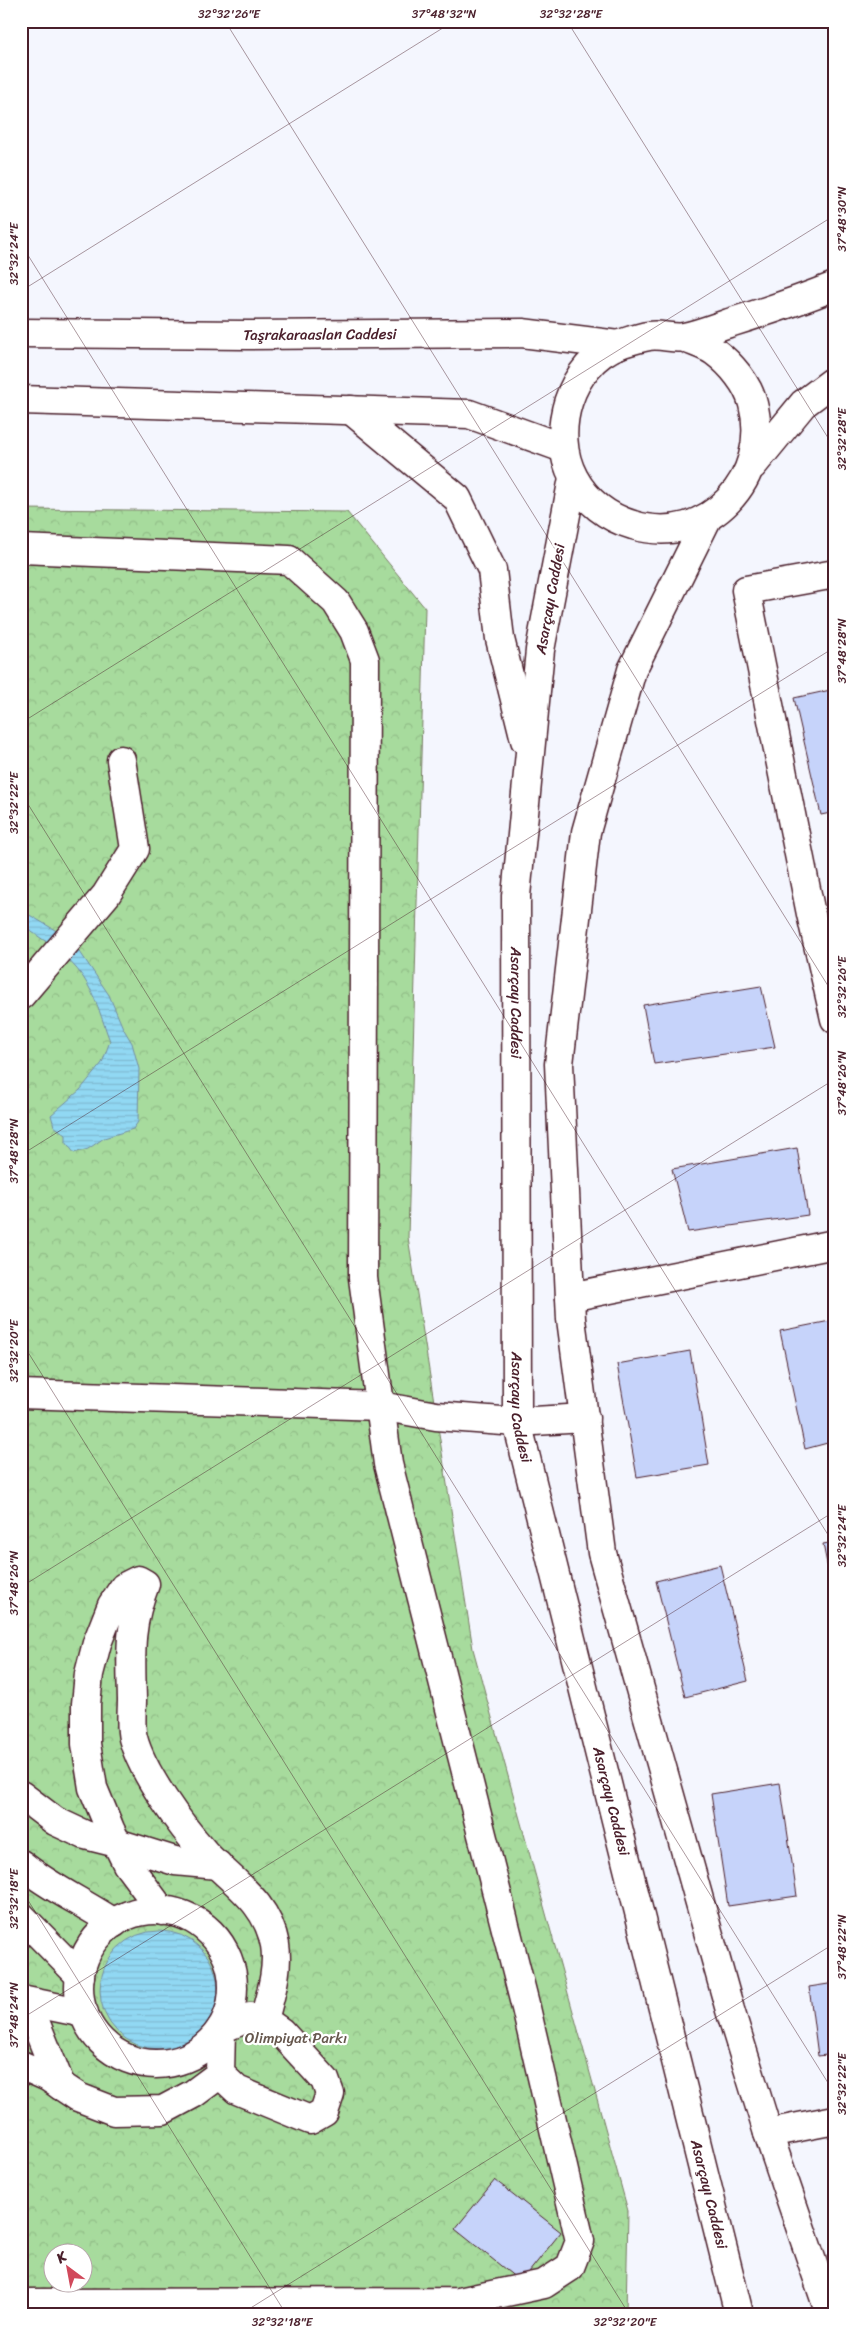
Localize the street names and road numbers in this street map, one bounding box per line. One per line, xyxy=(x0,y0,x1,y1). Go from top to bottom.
street label: Taşrakaraaslan Caddesi xyxy=(243,321,398,348)
street label: Asarçayı Caddesi xyxy=(527,541,573,657)
street label: Asarçayı Caddesi xyxy=(503,946,529,1060)
street label: Asarçayı Caddesi xyxy=(504,1351,540,1466)
street label: Asarçayı Caddesi xyxy=(585,1743,638,1859)
street label: Asarçayı Caddesi xyxy=(683,2136,736,2252)

